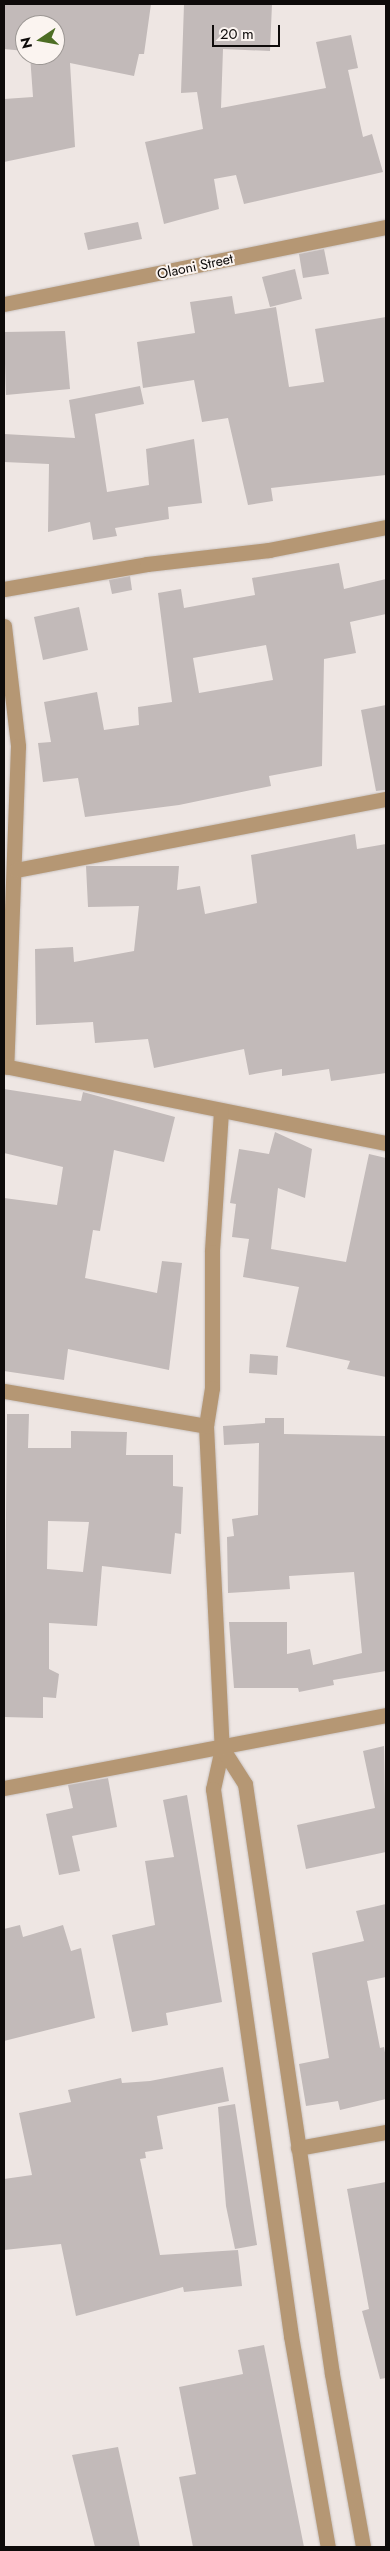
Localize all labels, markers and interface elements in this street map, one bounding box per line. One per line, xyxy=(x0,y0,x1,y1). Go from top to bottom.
north arrow xyxy=(15,15,65,65)
scale bar xyxy=(215,15,282,47)
text: 20 m xyxy=(220,23,254,45)
text: N xyxy=(15,35,37,50)
street label: Olaoni Street xyxy=(155,250,235,282)

